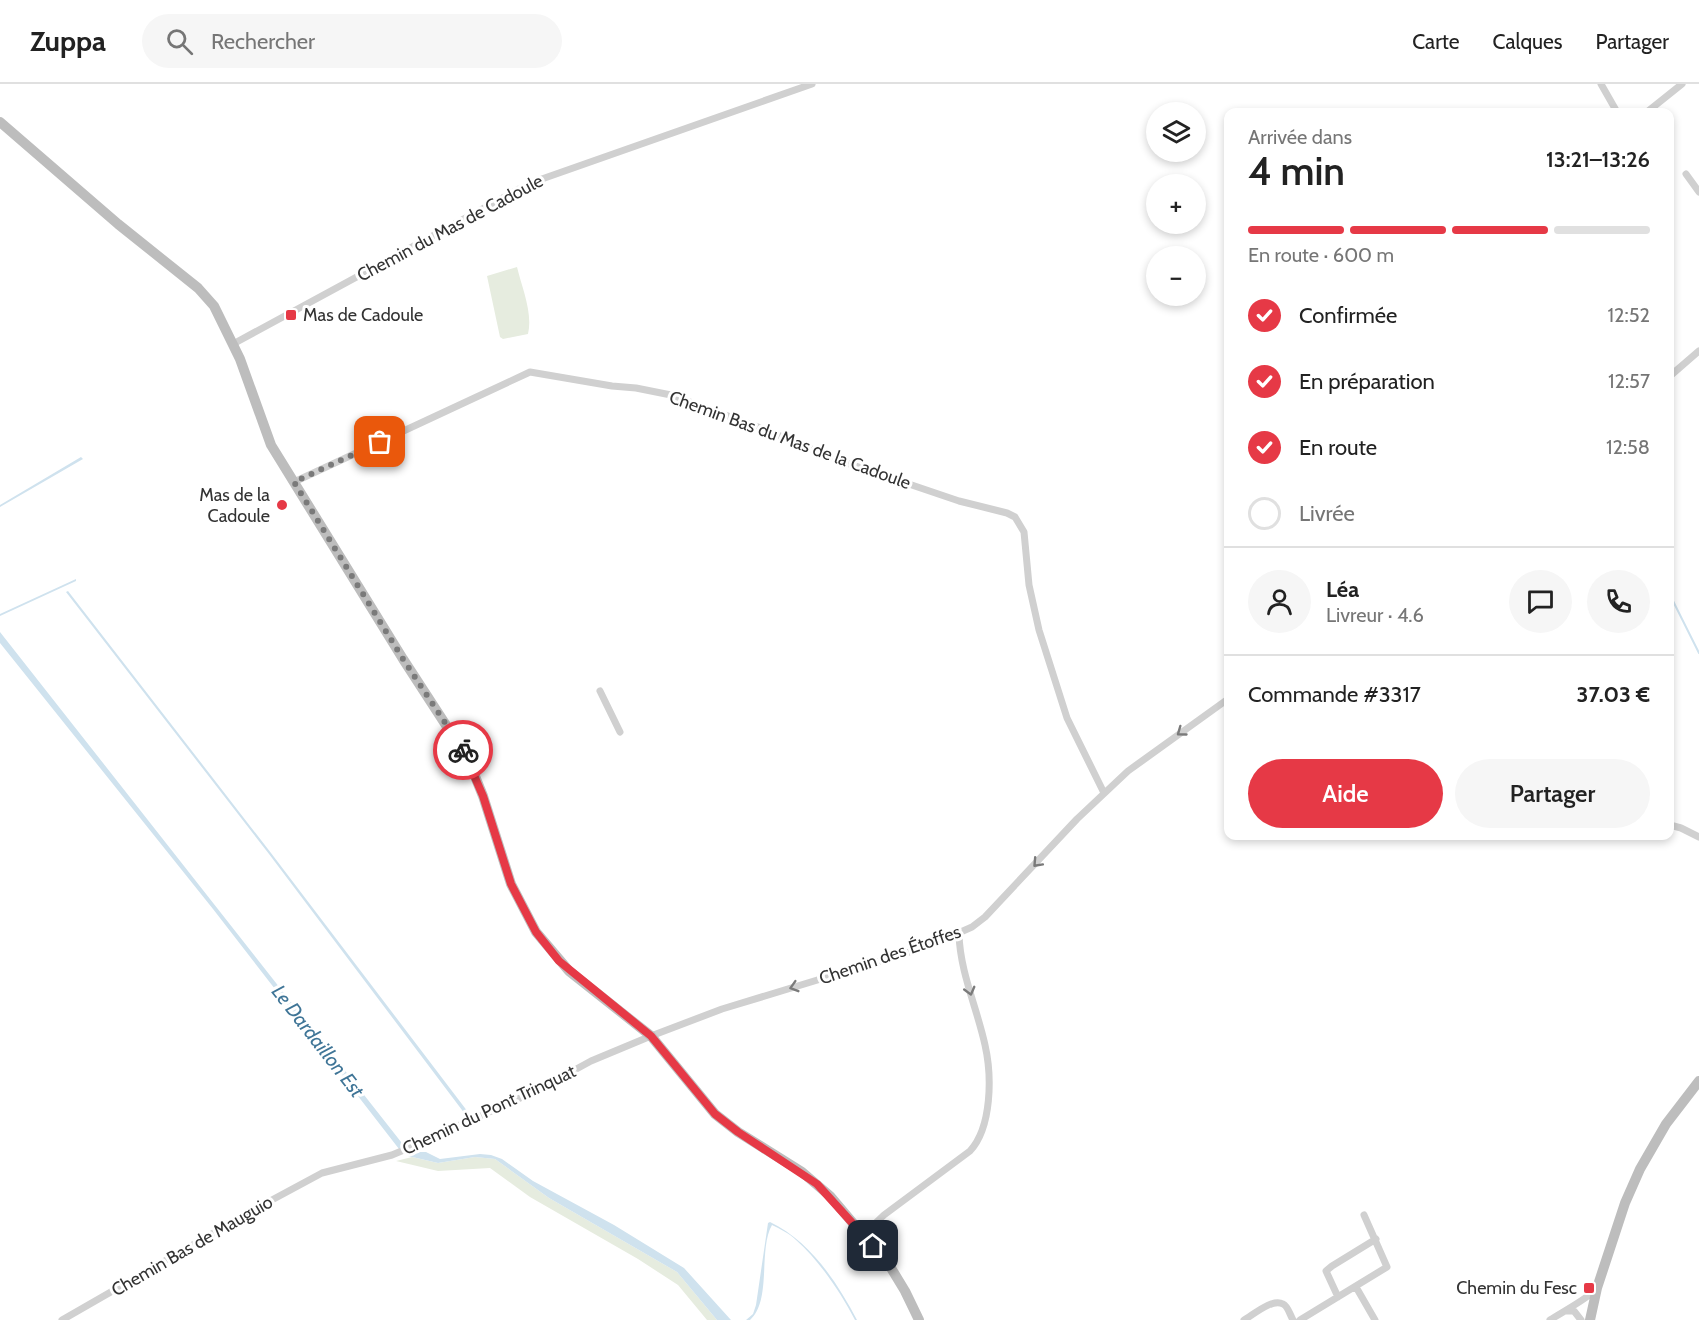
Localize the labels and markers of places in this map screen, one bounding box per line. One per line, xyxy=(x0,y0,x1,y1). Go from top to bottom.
place label: Mas de Cadoule xyxy=(303,304,423,326)
marker: Mas de Cadoule xyxy=(284,308,298,322)
pin xyxy=(354,416,405,467)
place label: Mas de la Cadoule xyxy=(199,484,270,527)
marker: Mas de la Cadoule xyxy=(275,498,289,512)
pin xyxy=(847,1220,898,1271)
place label: Chemin du Fesc xyxy=(1456,1277,1577,1299)
marker: Chemin du Fesc xyxy=(1582,1281,1596,1295)

